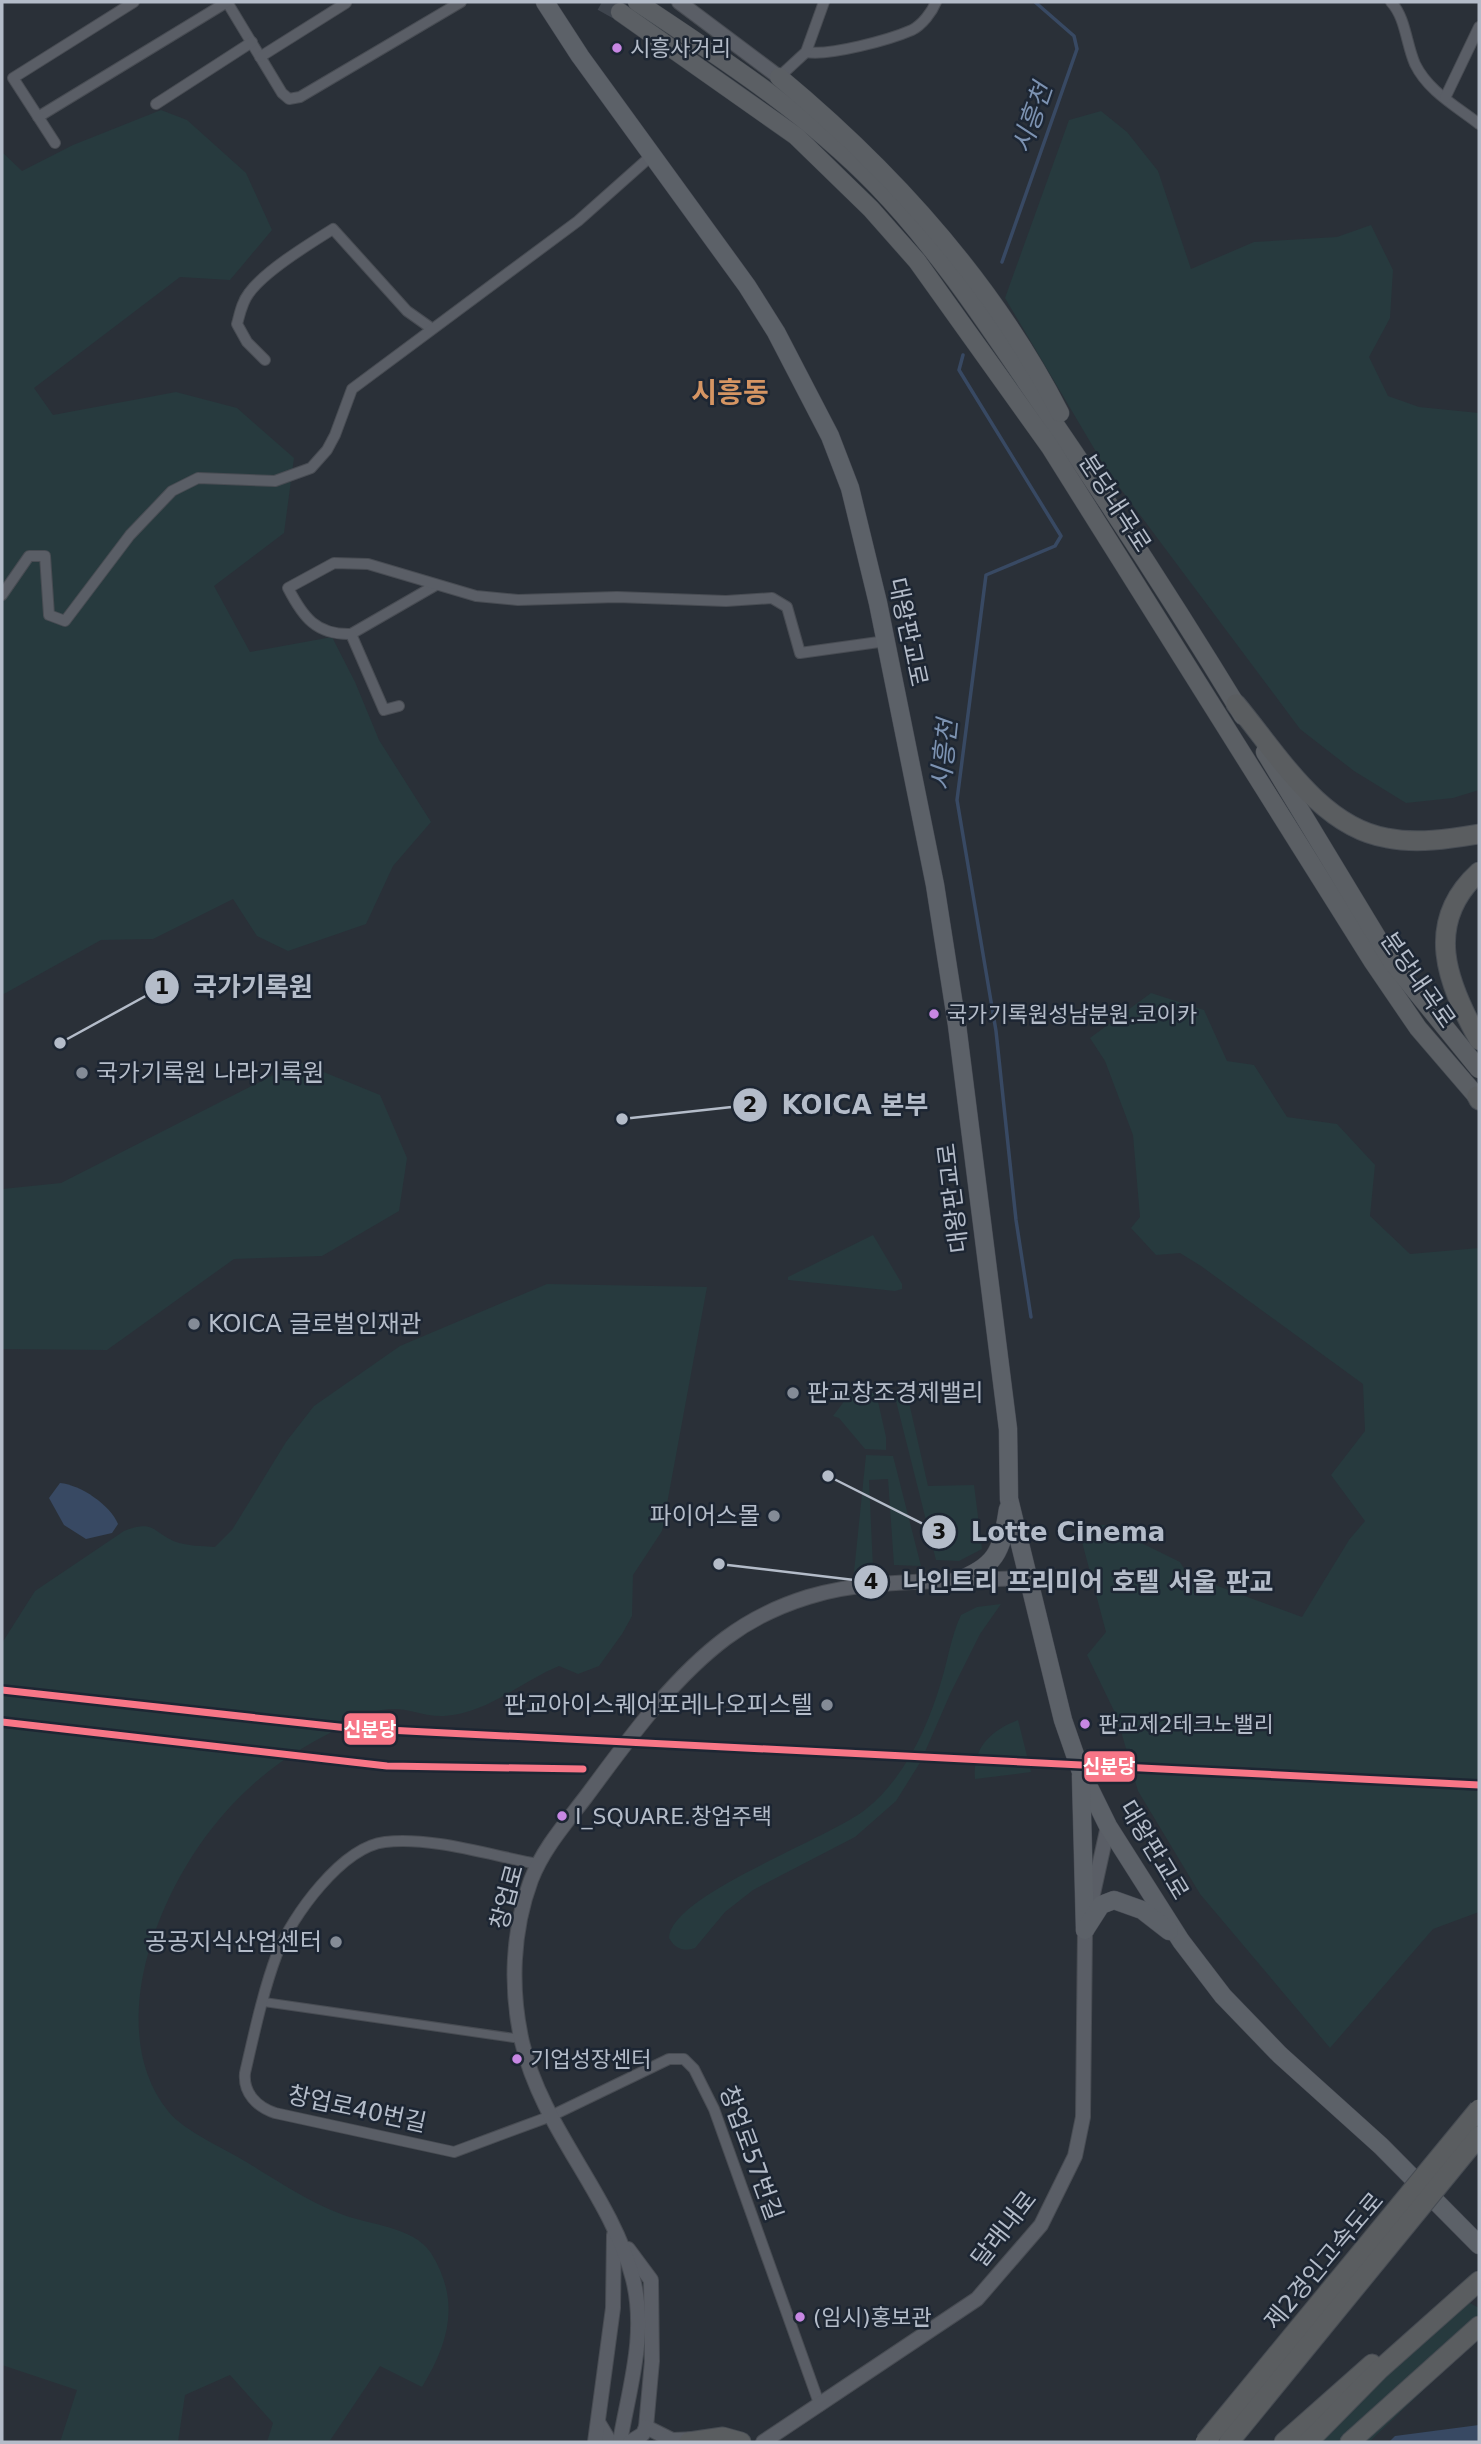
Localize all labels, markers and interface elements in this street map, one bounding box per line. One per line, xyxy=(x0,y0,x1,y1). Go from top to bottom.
place label: 시흥사거리 xyxy=(630,36,731,61)
marker: 시흥사거리 xyxy=(610,41,624,55)
water label: 시흥천 xyxy=(1006,76,1059,157)
district label: 시흥동 xyxy=(691,376,769,409)
street label: 분당내곡로 xyxy=(1073,449,1157,557)
street label: 대왕판교로 xyxy=(883,575,933,689)
water label: 시흥천 xyxy=(925,715,963,792)
street label: 분당내곡로 xyxy=(1375,927,1461,1033)
callout: 국가기록원 xyxy=(145,964,327,1011)
text: 국가기록원 xyxy=(193,972,313,1002)
text: 1 xyxy=(155,975,169,999)
place label: 국가기록원성남분원.코이카 xyxy=(947,1002,1197,1027)
marker: 국가기록원성남분원.코이카 xyxy=(927,1007,941,1021)
place label: 국가기록원 나라기록원 xyxy=(96,1059,324,1087)
marker: 국가기록원 나라기록원 xyxy=(74,1065,90,1081)
callout: KOICA 본부 xyxy=(732,1082,942,1129)
text: KOICA 본부 xyxy=(782,1090,928,1120)
text: 2 xyxy=(743,1093,757,1117)
street label: 대왕판교로 xyxy=(932,1142,974,1254)
place label: KOICA 글로벌인재관 xyxy=(208,1310,422,1338)
marker: KOICA 글로벌인재관 xyxy=(186,1316,202,1332)
place label: 판교창조경제밸리 xyxy=(807,1379,984,1407)
marker: 판교창조경제밸리 xyxy=(785,1385,801,1401)
place label: 파이어스몰 xyxy=(650,1502,760,1530)
marker: 파이어스몰 xyxy=(766,1508,782,1524)
callout: Lotte Cinema xyxy=(921,1508,1179,1555)
text: Lotte Cinema xyxy=(971,1517,1165,1547)
text: 3 xyxy=(932,1520,946,1544)
callout: 나인트리 프리미어 호텔 서울 판교 xyxy=(854,1559,1288,1606)
text: 나인트리 프리미어 호텔 서울 판교 xyxy=(902,1567,1274,1597)
text: 4 xyxy=(864,1570,878,1594)
place label: 판교아이스퀘어포레나오피스텔 xyxy=(504,1691,813,1719)
marker: 판교아이스퀘어포레나오피스텔 xyxy=(819,1697,835,1713)
line badge: 신분당 xyxy=(343,1712,397,1746)
place label: 판교제2테크노밸리 xyxy=(1098,1712,1274,1737)
marker: 판교제2테크노밸리 xyxy=(1078,1717,1092,1731)
text: 신분당 xyxy=(344,1718,397,1740)
line badge: 신분당 xyxy=(1083,1750,1136,1783)
text: 신분당 xyxy=(1083,1755,1136,1777)
street label: 대왕판교로 xyxy=(1114,1795,1194,1905)
place label: I_SQUARE.창업주택 xyxy=(575,1804,772,1830)
marker: I_SQUARE.창업주택 xyxy=(555,1809,569,1823)
street label: 창업로 xyxy=(485,1861,529,1933)
place label: 공공지식산업센터 xyxy=(145,1928,322,1956)
marker: 공공지식산업센터 xyxy=(328,1934,344,1950)
place label: 기업성장센터 xyxy=(530,2047,651,2072)
marker: 기업성장센터 xyxy=(510,2052,524,2066)
street label: 창업로40번길 xyxy=(285,2081,429,2137)
street label: 창업로57번길 xyxy=(714,2082,788,2224)
street label: 달래내로 xyxy=(966,2186,1042,2272)
street label: 제2경인고속도로 xyxy=(1259,2187,1389,2335)
place label: (임시)홍보관 xyxy=(813,2305,931,2330)
marker: (임시)홍보관 xyxy=(793,2310,807,2324)

